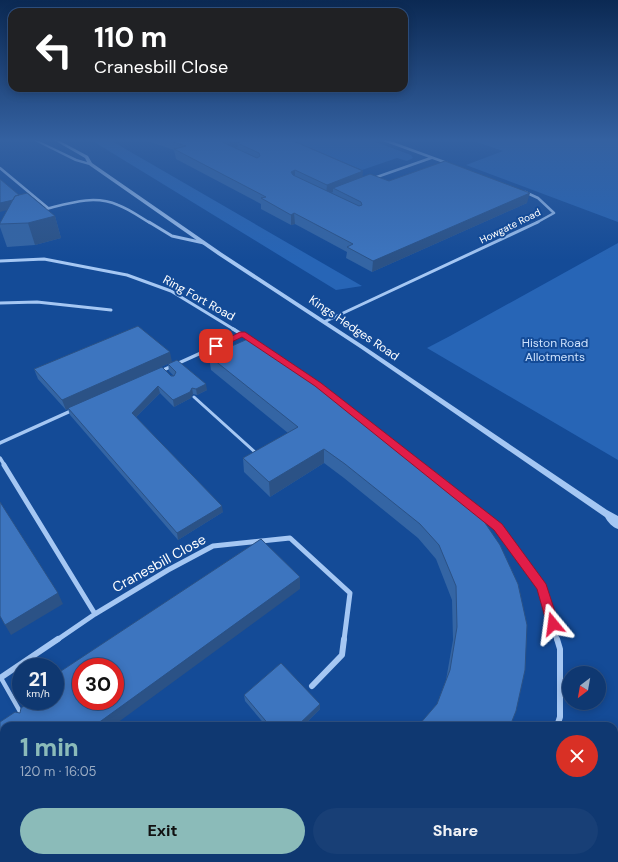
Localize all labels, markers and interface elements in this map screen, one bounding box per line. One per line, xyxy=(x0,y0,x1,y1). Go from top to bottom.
text: 110 m xyxy=(94,19,167,56)
icon: left xyxy=(28,24,80,76)
text: Cranesbill Close xyxy=(94,55,228,79)
street label: Howgate Road xyxy=(477,206,543,246)
street label: Ring Fort Road xyxy=(160,272,238,324)
street label: Kings Hedges Road xyxy=(306,292,402,364)
pin xyxy=(199,329,233,363)
icon: arrive xyxy=(205,335,227,357)
park label: Histon Road Allotments xyxy=(522,335,588,365)
street label: Cranesbill Close xyxy=(109,530,209,596)
position arrow xyxy=(532,603,574,645)
speed limit sign: 30 xyxy=(72,658,124,710)
text: 21 xyxy=(29,666,47,692)
north arrow xyxy=(562,666,606,710)
map controls xyxy=(562,666,606,710)
text: km/h xyxy=(26,687,50,700)
text: 1 min xyxy=(20,732,79,763)
button: close xyxy=(556,735,598,777)
text: 120 m · 16:05 xyxy=(20,763,97,780)
button: Exit xyxy=(20,808,305,854)
button: Share xyxy=(313,808,598,854)

